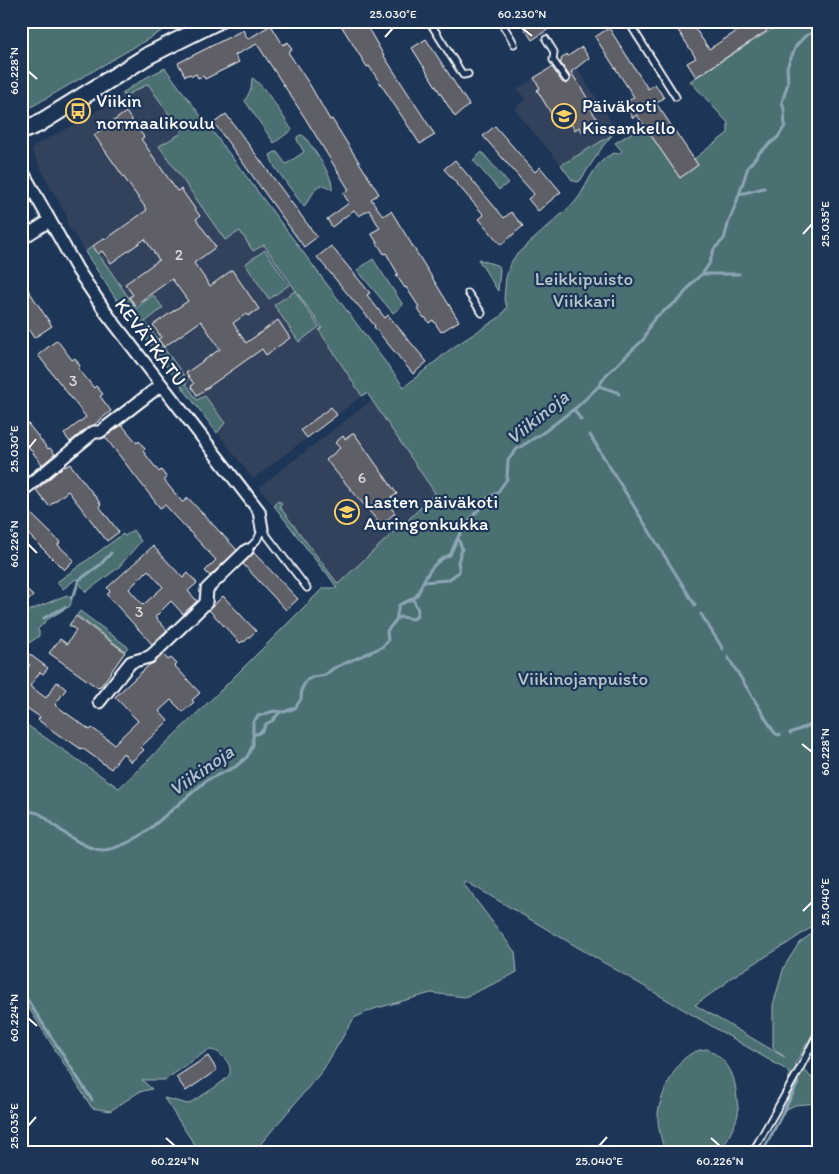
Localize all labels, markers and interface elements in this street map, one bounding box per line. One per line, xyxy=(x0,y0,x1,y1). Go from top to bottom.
text: 25.030°E xyxy=(369,7,417,21)
text: 60.230°N xyxy=(498,7,546,21)
text: 60.228°N xyxy=(7,47,21,95)
place label: Viikin normaalikoulu xyxy=(96,89,215,134)
place label: Päiväkoti Kissankello xyxy=(582,94,676,139)
bus stop icon: Viikin normaalikoulu xyxy=(65,98,91,124)
school or university icon: Päiväkoti Kissankello xyxy=(551,103,577,129)
text: 25.035°E xyxy=(818,201,832,247)
house number: 2 xyxy=(175,245,184,264)
park label: Leikkipuisto Viikkari xyxy=(535,267,633,312)
street label: KEVÄTKATU xyxy=(110,294,191,391)
house number: 3 xyxy=(69,371,78,390)
water label: Viikinoja xyxy=(501,384,574,449)
text: 25.030°E xyxy=(7,425,21,473)
house number: 6 xyxy=(358,468,366,487)
place label: Lasten päiväkoti Auringonkukka xyxy=(364,490,498,535)
school or university icon: Lasten päiväkoti Auringonkukka xyxy=(334,499,360,525)
text: 60.226°N xyxy=(7,520,21,568)
house number: 3 xyxy=(135,602,144,621)
park label: Viikinojanpuisto xyxy=(518,667,648,690)
text: 60.228°N xyxy=(818,728,832,776)
water label: Viikinoja xyxy=(164,739,239,801)
text: 25.040°E xyxy=(818,878,832,926)
text: 60.224°N xyxy=(7,994,21,1042)
text: 25.035°E xyxy=(7,1103,21,1149)
text: 60.224°N xyxy=(151,1154,199,1168)
text: 25.040°E xyxy=(575,1154,623,1168)
text: 60.226°N xyxy=(696,1154,744,1168)

